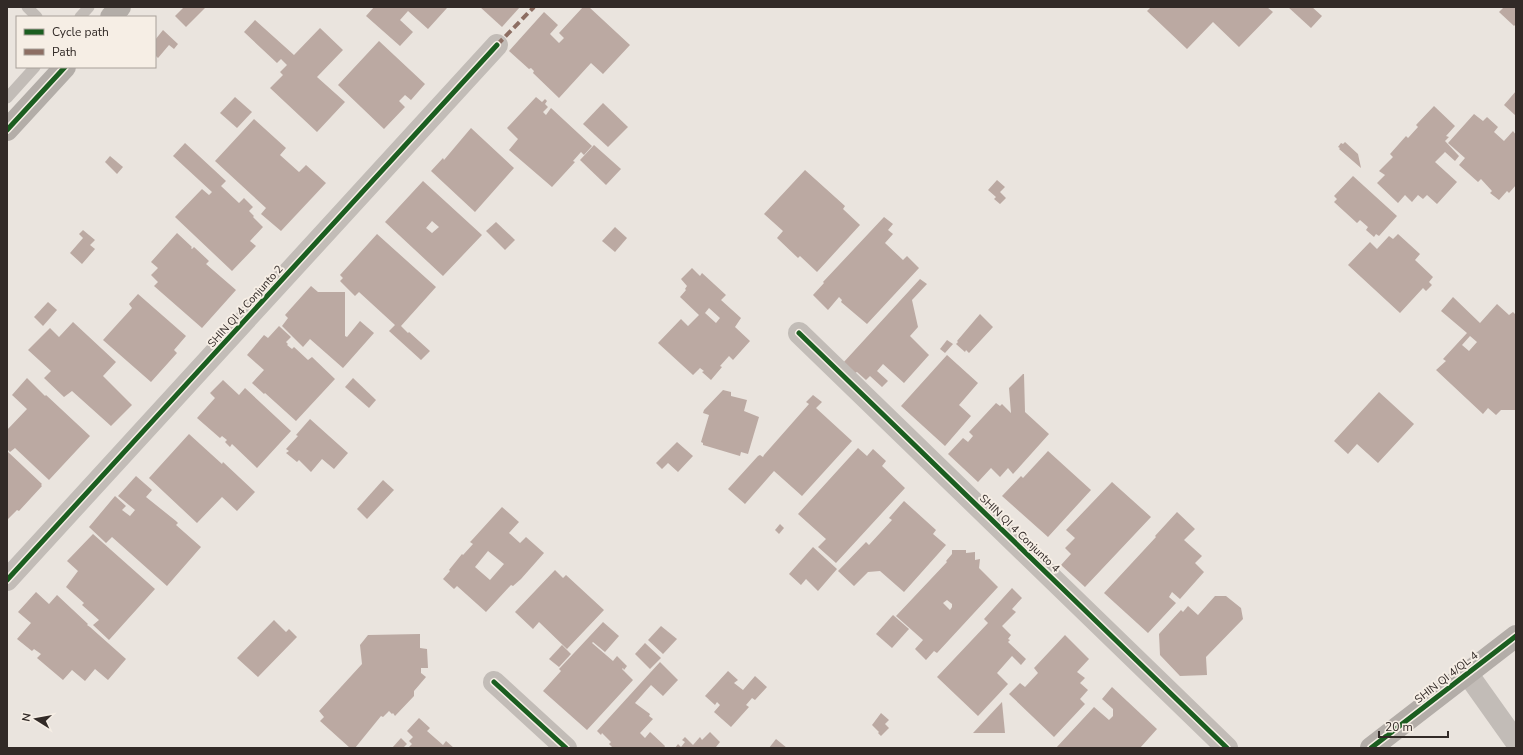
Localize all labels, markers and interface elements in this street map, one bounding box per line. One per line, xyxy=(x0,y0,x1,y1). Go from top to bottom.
legend xyxy=(16,16,156,68)
text: Cycle path xyxy=(52,24,109,40)
text: Path xyxy=(52,44,77,60)
street label: SHIN QI 4 Conjunto 2 xyxy=(204,262,286,351)
street label: SHIN QI 4 Conjunto 4 xyxy=(976,491,1063,576)
street label: SHIN QI 4/QL 4 xyxy=(1412,648,1481,707)
north arrow xyxy=(16,699,56,739)
text: N xyxy=(19,712,35,723)
scale bar xyxy=(1379,713,1448,739)
text: 20 m xyxy=(1385,719,1413,735)

